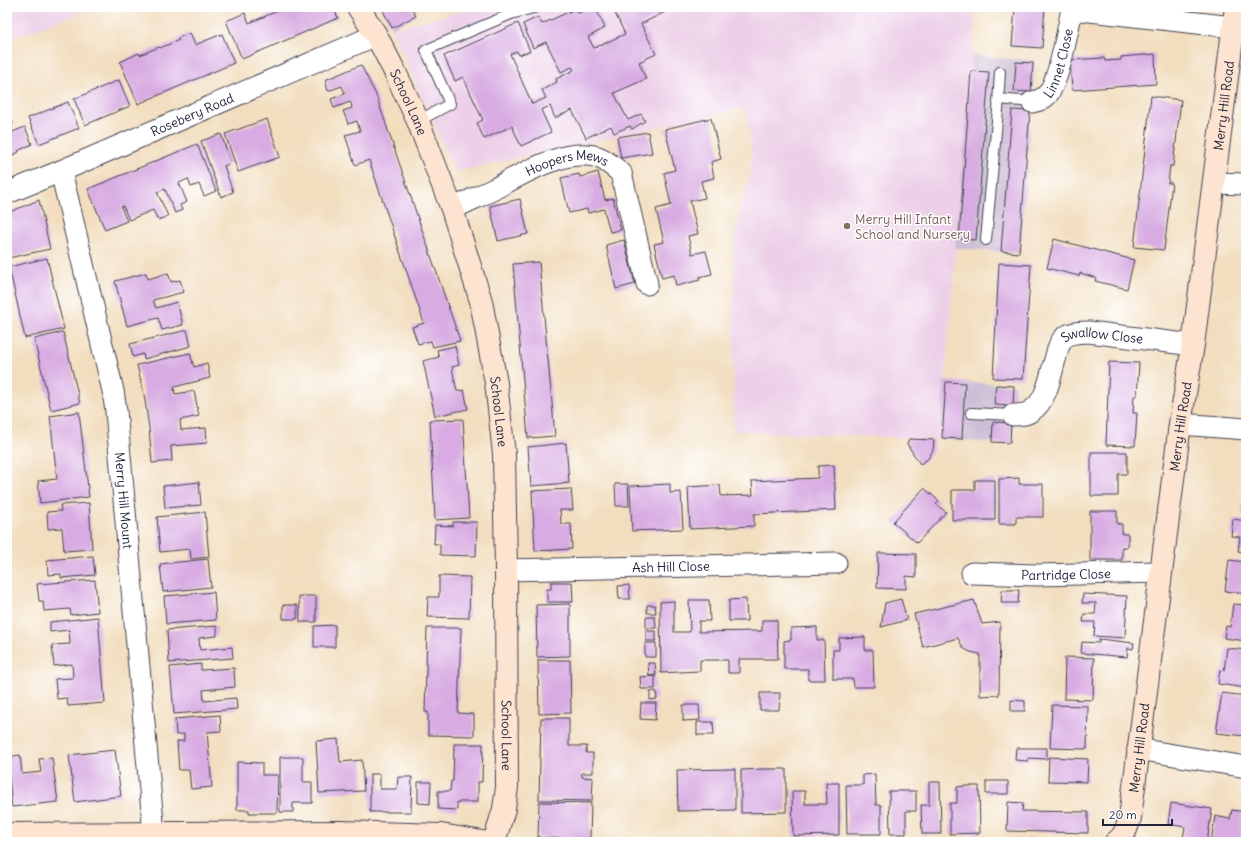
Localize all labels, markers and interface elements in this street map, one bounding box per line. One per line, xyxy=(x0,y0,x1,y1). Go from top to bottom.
street label: Linnet Close xyxy=(1039,27,1076,101)
street label: Merry Hill Road xyxy=(1209,59,1238,151)
street label: School Lane xyxy=(386,66,431,138)
street label: Rosebery Road xyxy=(148,89,237,140)
street label: Hoopers Mews xyxy=(522,146,612,180)
place label: Merry Hill Infant School and Nursery xyxy=(855,211,970,243)
marker: Merry Hill Infant School and Nursery xyxy=(842,221,852,231)
street label: Swallow Close xyxy=(1057,323,1144,347)
street label: School Lane xyxy=(486,375,512,448)
street label: Merry Hill Road xyxy=(1166,380,1195,472)
street label: Merry Hill Mount xyxy=(111,451,137,550)
street label: Ash Hill Close xyxy=(632,557,710,576)
street label: Partridge Close xyxy=(1021,565,1111,584)
street label: School Lane xyxy=(498,700,515,771)
street label: Merry Hill Road xyxy=(1125,702,1153,794)
scale bar xyxy=(1103,801,1172,827)
text: 20 m xyxy=(1109,807,1137,822)

